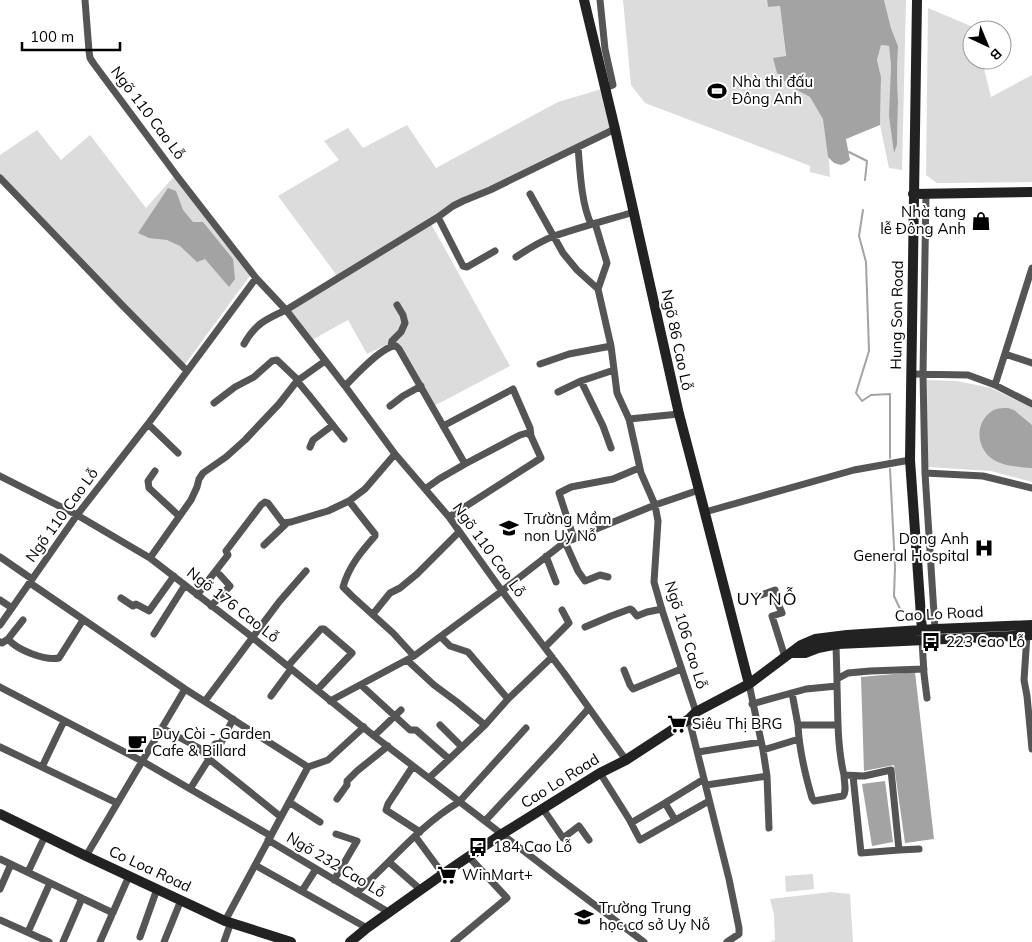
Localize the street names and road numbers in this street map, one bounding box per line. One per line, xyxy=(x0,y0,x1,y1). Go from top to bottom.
street label: Ngõ 110 Cao Lỗ xyxy=(107,62,190,163)
street label: Hung Son Road xyxy=(886,260,907,370)
street label: Ngõ 86 Cao Lỗ xyxy=(658,288,697,392)
street label: Ngõ 110 Cao Lỗ xyxy=(21,464,102,566)
street label: Ngõ 110 Cao Lỗ xyxy=(449,499,530,601)
street label: Ngõ 176 Cao Lỗ xyxy=(183,563,283,647)
street label: Ngõ 106 Cao Lỗ xyxy=(661,579,712,691)
street label: Cao Lo Road xyxy=(894,602,984,625)
street label: Cao Lo Road xyxy=(517,749,602,812)
street label: Ngõ 232 Cao Lỗ xyxy=(283,828,389,902)
street label: Co Loa Road xyxy=(106,841,194,896)

